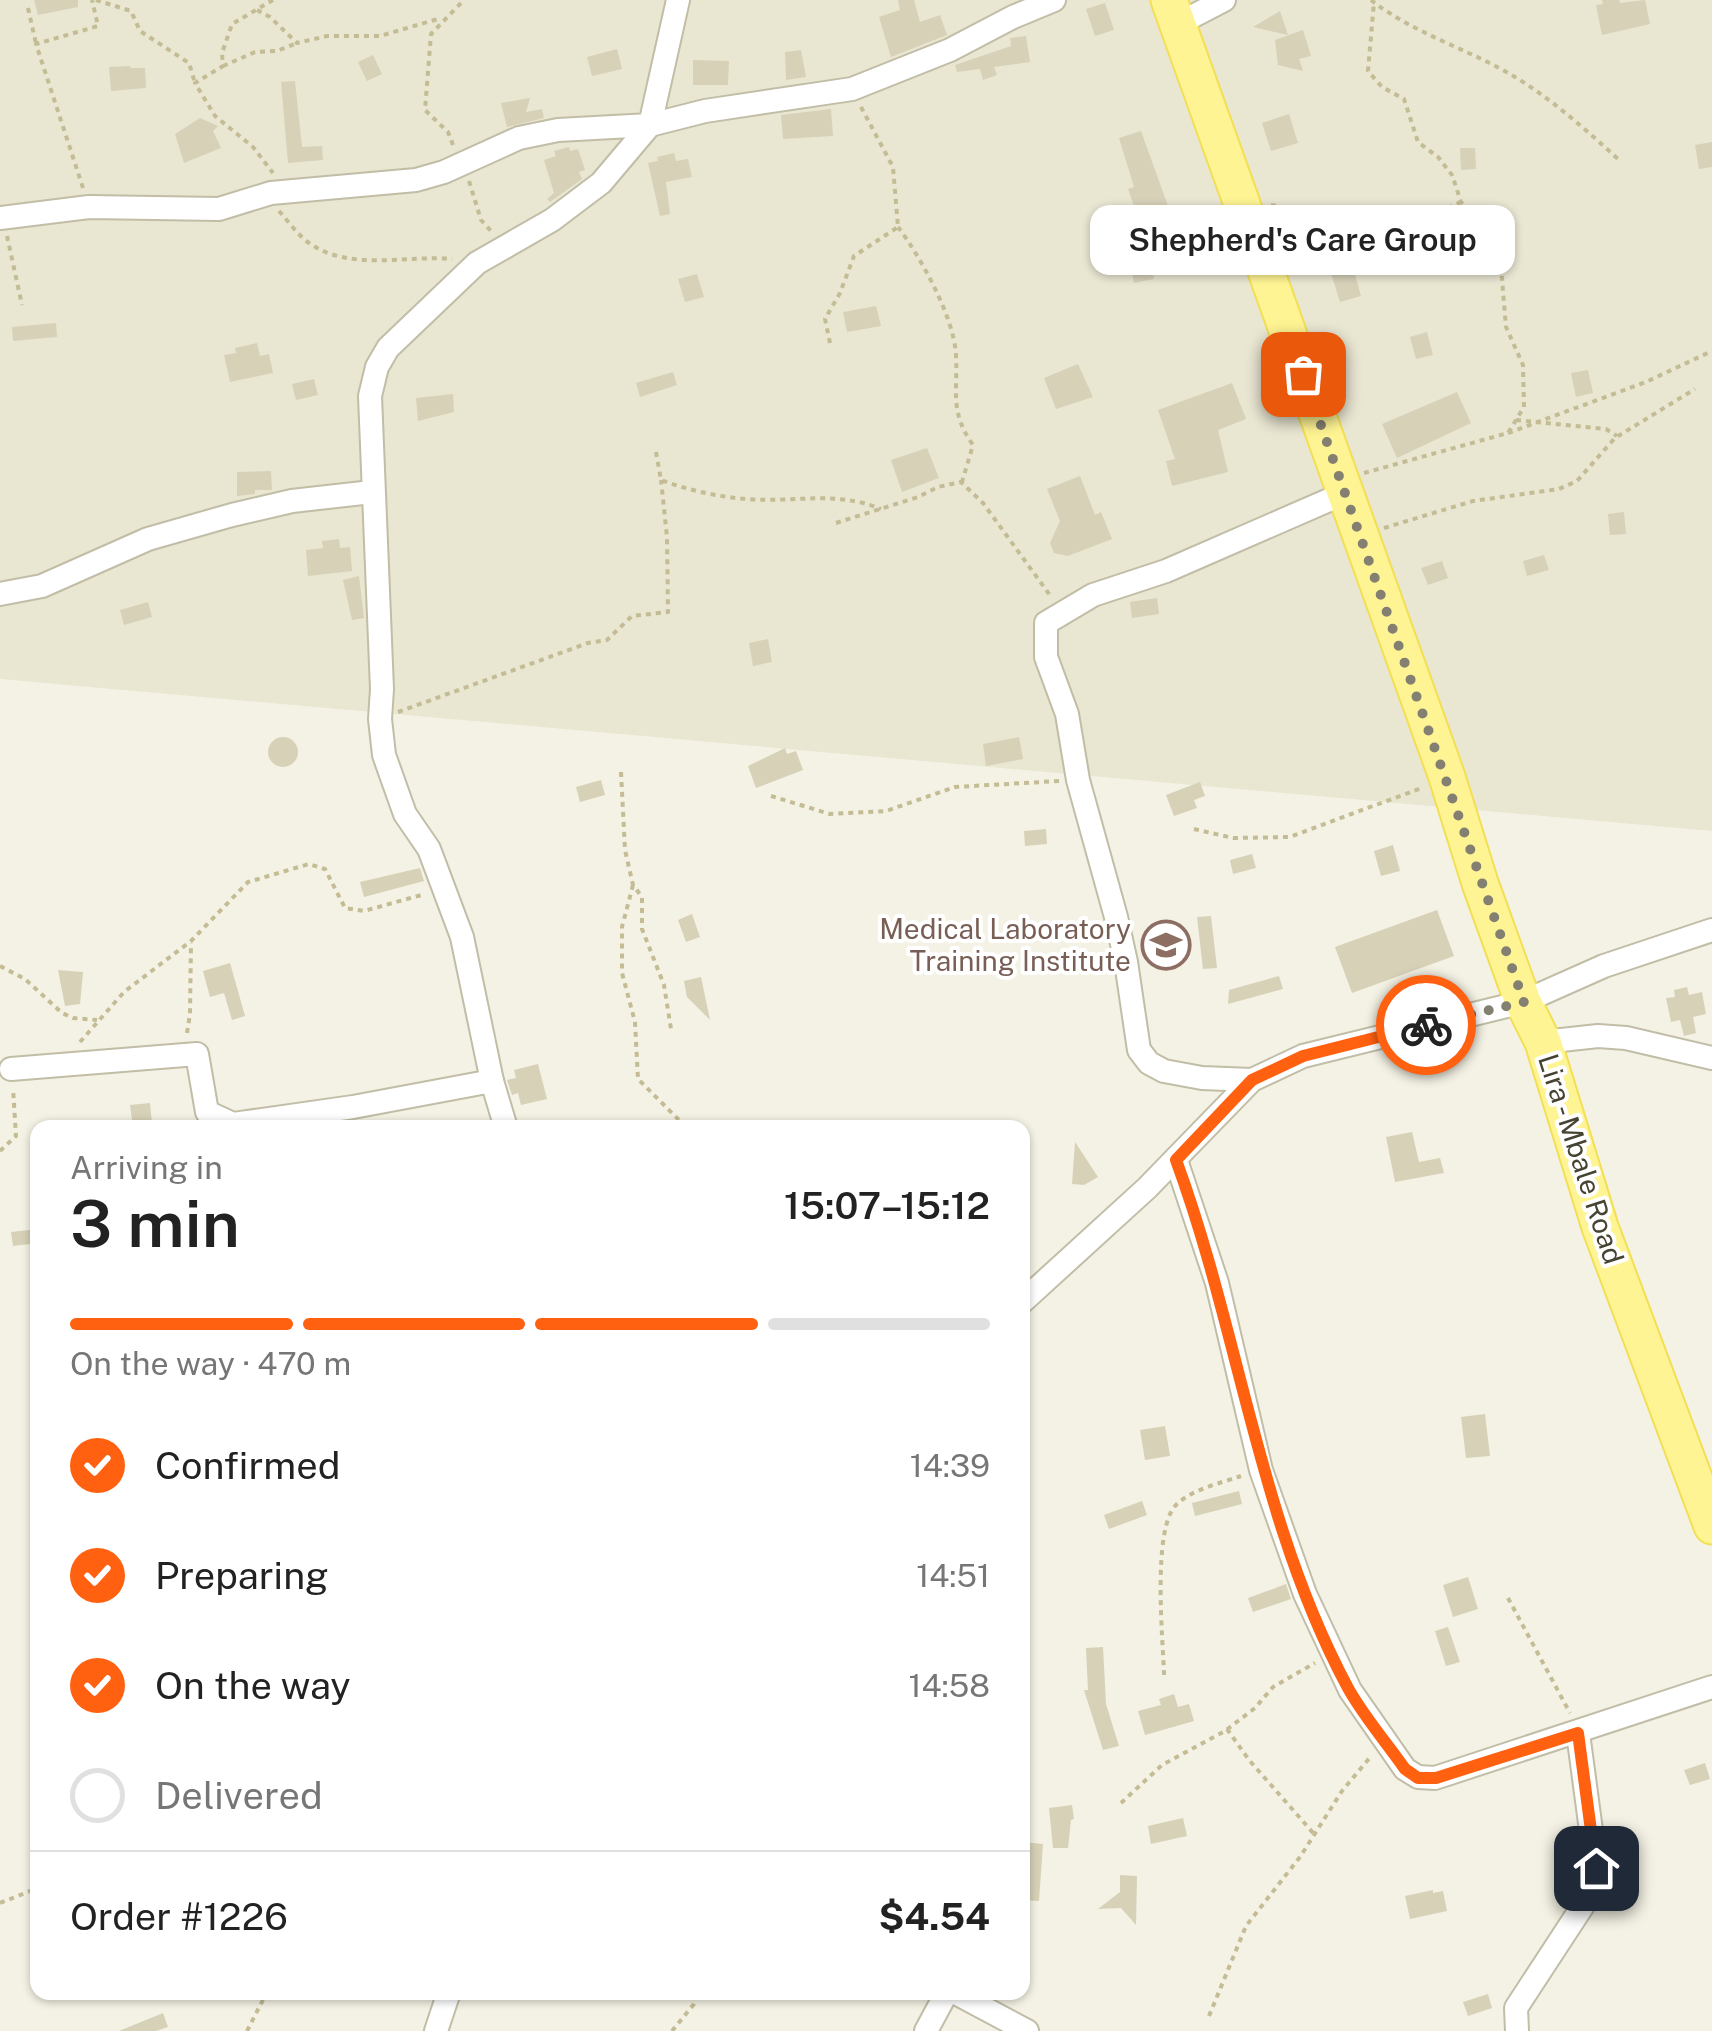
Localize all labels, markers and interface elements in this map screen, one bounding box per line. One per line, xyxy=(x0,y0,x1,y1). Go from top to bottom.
callout: Shepherd's Care Group xyxy=(1090,204,1516,274)
text: Shepherd's Care Group xyxy=(1128,221,1477,258)
pin xyxy=(1261,332,1346,417)
icon: bag xyxy=(1276,347,1331,402)
place label: Medical Laboratory Training Institute xyxy=(879,912,1131,977)
school or university icon: Medical Laboratory Training Institute xyxy=(1140,919,1192,971)
courier xyxy=(1376,975,1476,1075)
icon: bike xyxy=(1399,998,1454,1053)
street label: Lira - Mbale Road xyxy=(1532,1050,1631,1268)
text: Arriving in xyxy=(70,1149,223,1186)
text: 15:07–15:12 xyxy=(784,1183,990,1228)
text: 3 min xyxy=(70,1185,240,1262)
text: On the way · 470 m xyxy=(70,1345,351,1382)
icon: check xyxy=(70,1438,125,1493)
text: Confirmed xyxy=(155,1443,340,1488)
text: 14:39 xyxy=(910,1447,990,1484)
icon: check xyxy=(70,1548,125,1603)
text: Preparing xyxy=(155,1553,329,1598)
text: 14:51 xyxy=(916,1557,990,1594)
icon: check xyxy=(70,1658,125,1713)
text: On the way xyxy=(155,1663,351,1708)
text: 14:58 xyxy=(908,1667,990,1704)
text: Delivered xyxy=(155,1773,323,1818)
pin xyxy=(1554,1826,1639,1911)
icon: home xyxy=(1569,1841,1624,1896)
text: Order #1226 xyxy=(70,1894,288,1939)
text: $4.54 xyxy=(878,1894,990,1939)

